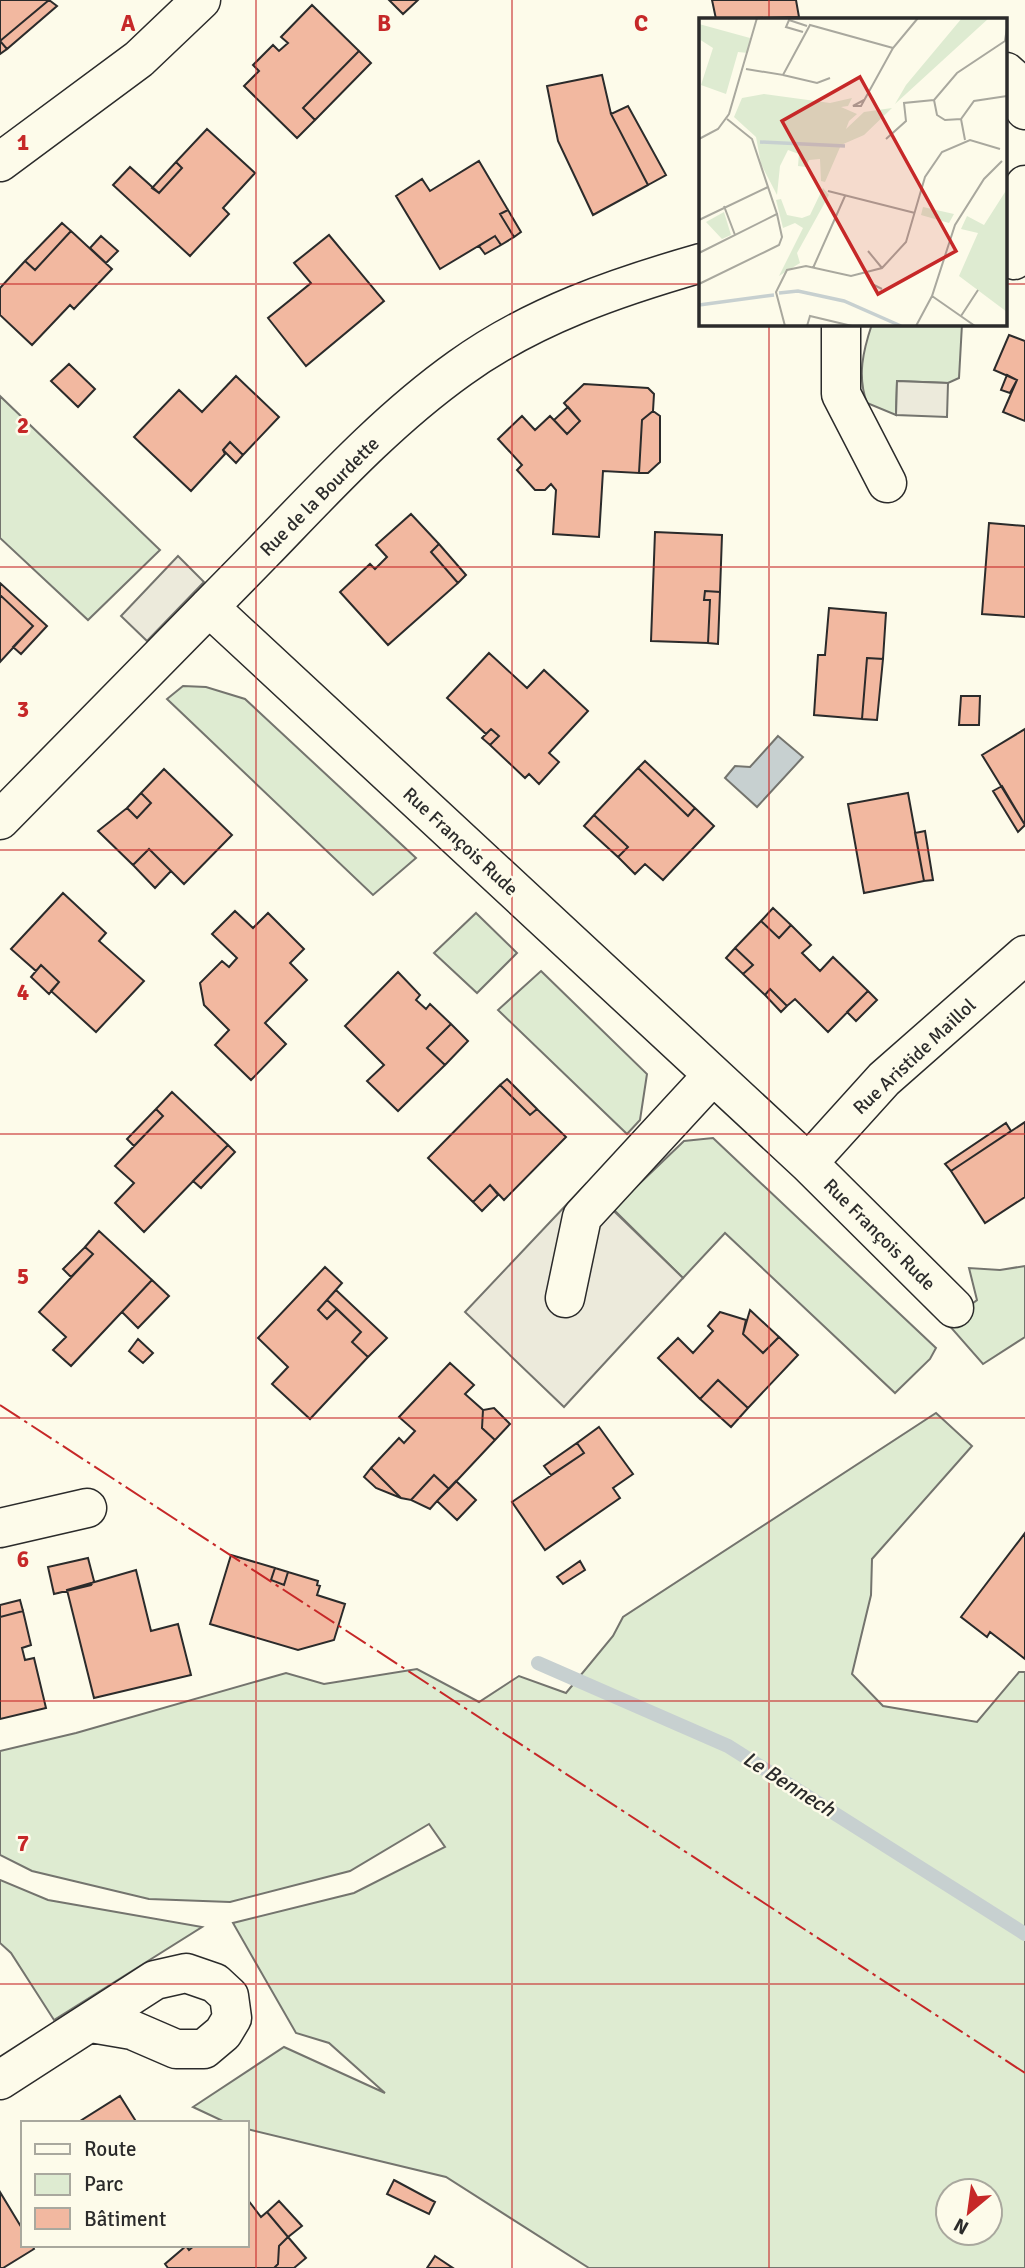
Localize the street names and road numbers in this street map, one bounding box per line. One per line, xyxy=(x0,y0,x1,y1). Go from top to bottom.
street label: Rue de la Bourdette xyxy=(255,432,384,561)
street label: Rue François Rude xyxy=(398,782,523,901)
street label: Rue Aristide Maillol xyxy=(848,994,981,1120)
street label: Rue François Rude xyxy=(818,1174,940,1296)

